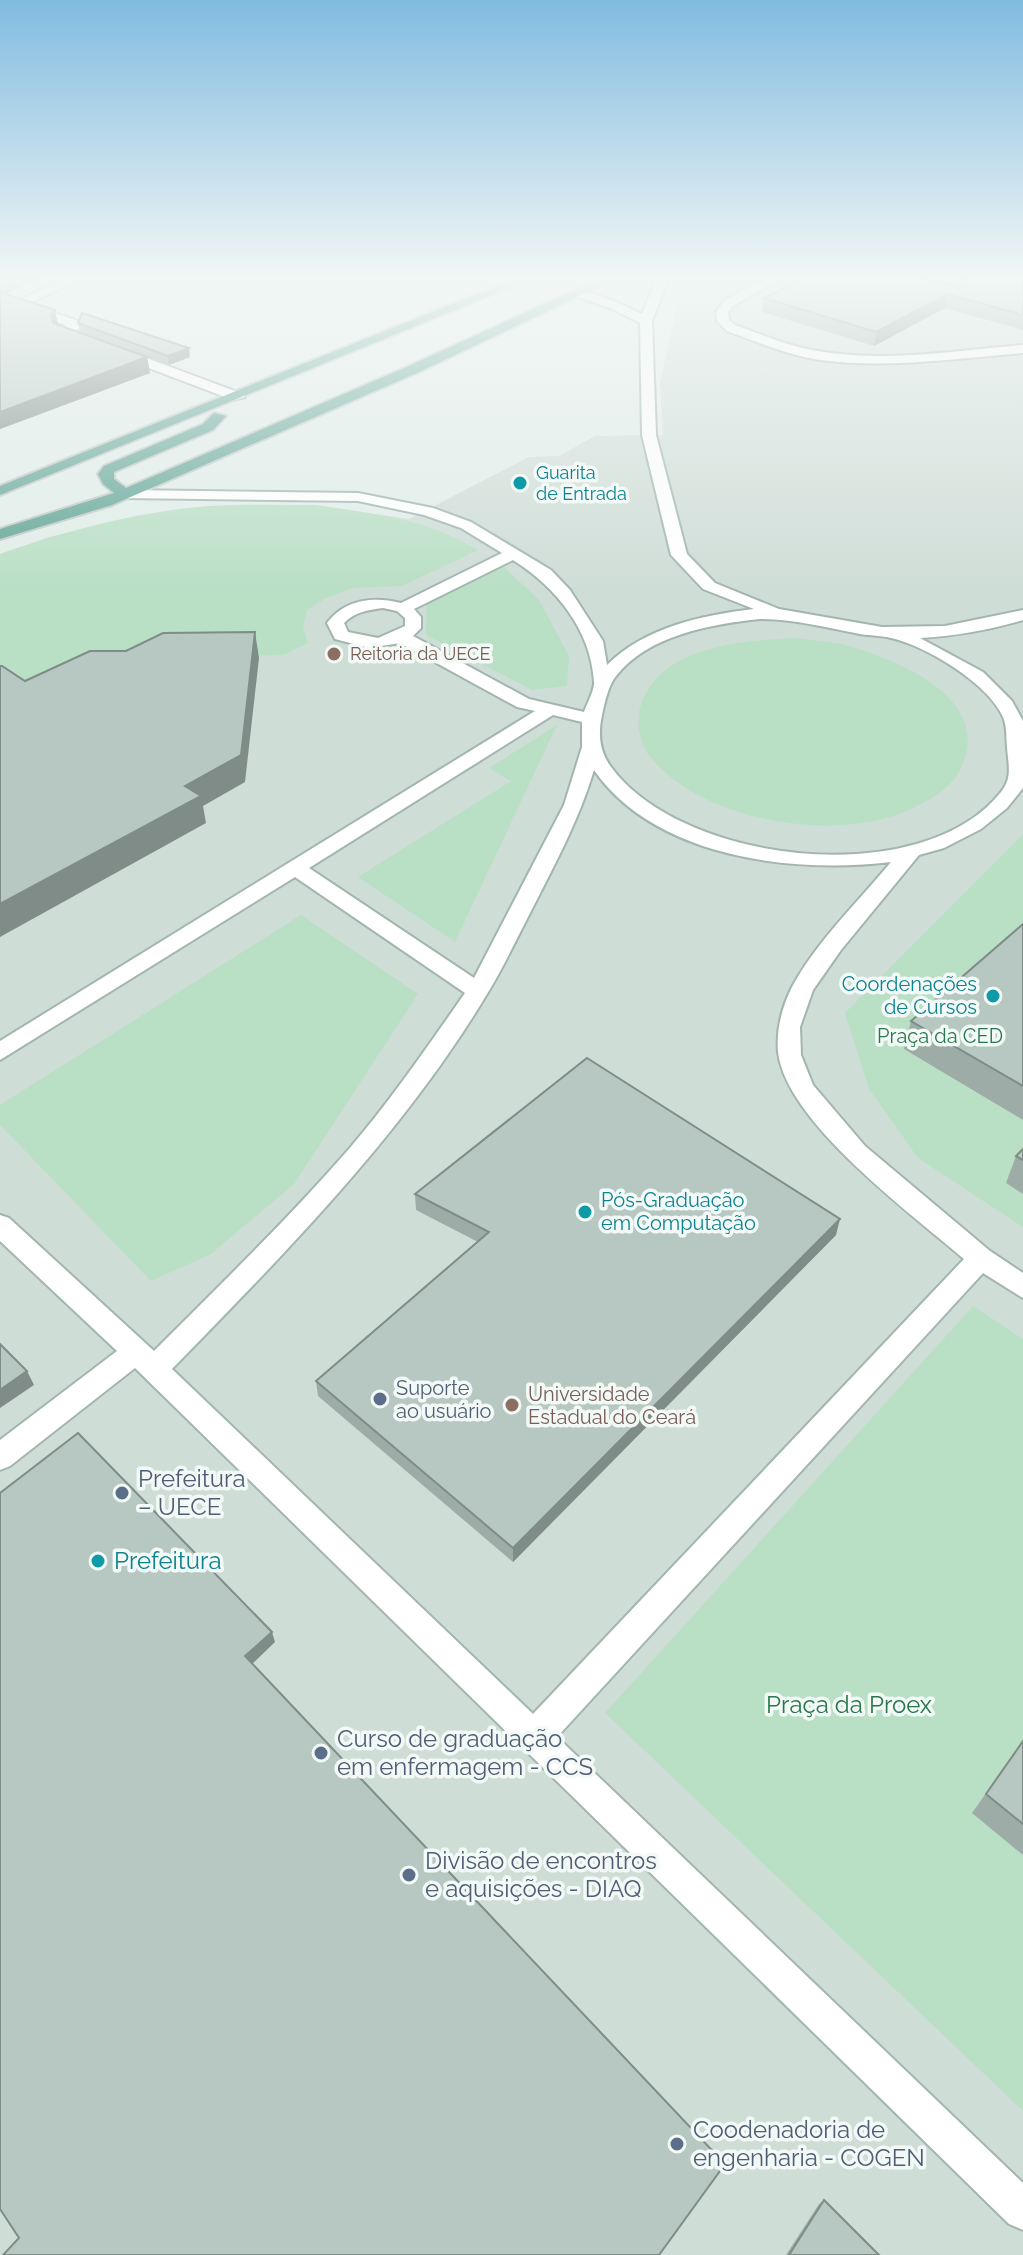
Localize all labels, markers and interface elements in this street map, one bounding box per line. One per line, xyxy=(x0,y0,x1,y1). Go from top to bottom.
place label: Guarita de Entrada xyxy=(536,462,627,504)
marker: Guarita de Entrada xyxy=(511,474,529,492)
place label: Reitoria da UECE xyxy=(350,643,490,664)
marker: Reitoria da UECE xyxy=(325,645,343,663)
place label: Coordenações de Cursos xyxy=(842,972,977,1019)
marker: Coordenações de Cursos xyxy=(984,987,1002,1005)
park label: Praça da CED xyxy=(877,1024,1003,1048)
place label: Pós-Graduação em Computação xyxy=(601,1188,756,1235)
marker: Pós-Graduação em Computação xyxy=(576,1203,594,1221)
place label: Suporte ao usuário xyxy=(396,1376,492,1423)
place label: Universidade Estadual do Ceará xyxy=(528,1382,696,1429)
marker: Suporte ao usuário xyxy=(371,1390,389,1408)
marker: Universidade Estadual do Ceará xyxy=(503,1396,521,1414)
place label: Prefeitura – UECE xyxy=(138,1464,246,1521)
marker: Prefeitura – UECE xyxy=(113,1484,131,1502)
place label: Prefeitura xyxy=(114,1546,222,1575)
marker: Prefeitura xyxy=(89,1552,107,1570)
park label: Praça da Proex xyxy=(766,1690,932,1719)
place label: Curso de graduação em enfermagem - CCS xyxy=(337,1724,593,1781)
marker: Curso de graduação em enfermagem - CCS xyxy=(312,1744,330,1762)
place label: Divisão de encontros e aquisições - DIAQ xyxy=(425,1846,657,1903)
marker: Divisão de encontros e aquisições - DIAQ xyxy=(400,1866,418,1884)
place label: Coodenadoria de engenharia - COGEN xyxy=(693,2115,925,2172)
marker: Coodenadoria de engenharia - COGEN xyxy=(668,2135,686,2153)

